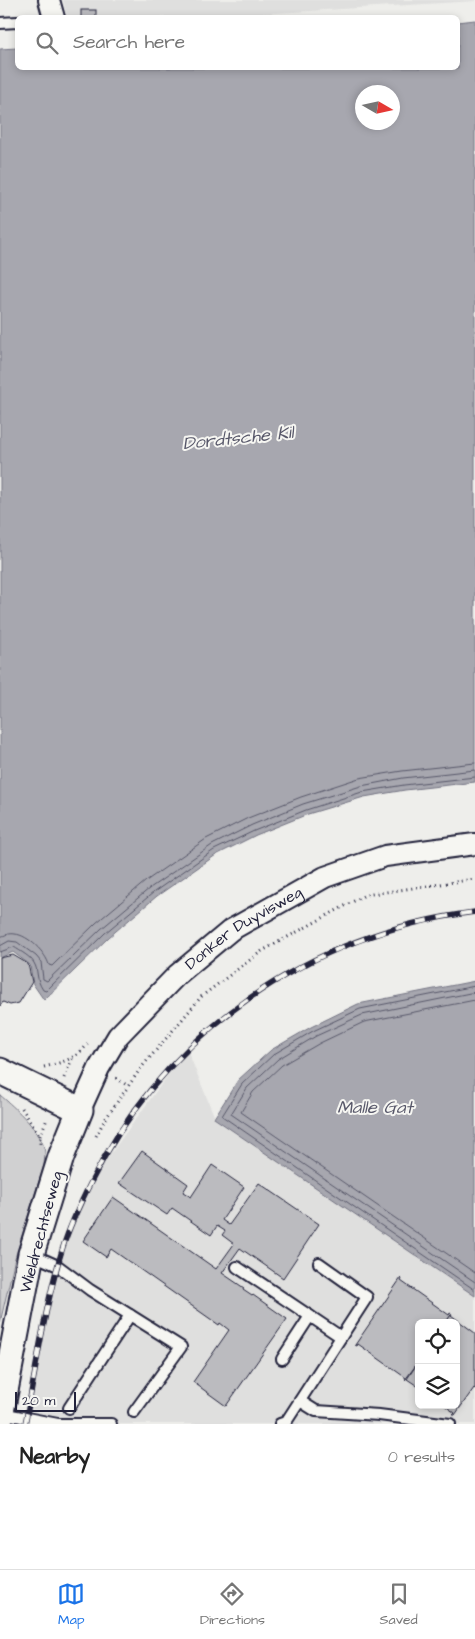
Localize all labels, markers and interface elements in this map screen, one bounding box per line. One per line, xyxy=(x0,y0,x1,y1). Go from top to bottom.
search box xyxy=(15,15,460,70)
icon: search xyxy=(33,29,61,57)
text: Search here xyxy=(73,29,185,56)
north arrow xyxy=(355,85,400,130)
water label: Dordtsche Kil xyxy=(182,420,297,456)
street label: Donker Duyvisweg xyxy=(180,881,307,975)
water label: Malle Gat xyxy=(337,1095,414,1120)
street label: Wieldrechtseweg xyxy=(14,1169,69,1296)
map controls xyxy=(415,1319,460,1409)
button: locate xyxy=(415,1319,460,1364)
button: layers xyxy=(415,1364,460,1409)
scale bar xyxy=(15,1389,76,1412)
text: 20 m xyxy=(22,1391,55,1411)
text: Nearby xyxy=(20,1442,90,1471)
text: 0 results xyxy=(388,1446,455,1468)
tab: Map xyxy=(57,1580,85,1630)
tab: Directions xyxy=(200,1580,265,1630)
tab: Saved xyxy=(380,1580,418,1630)

